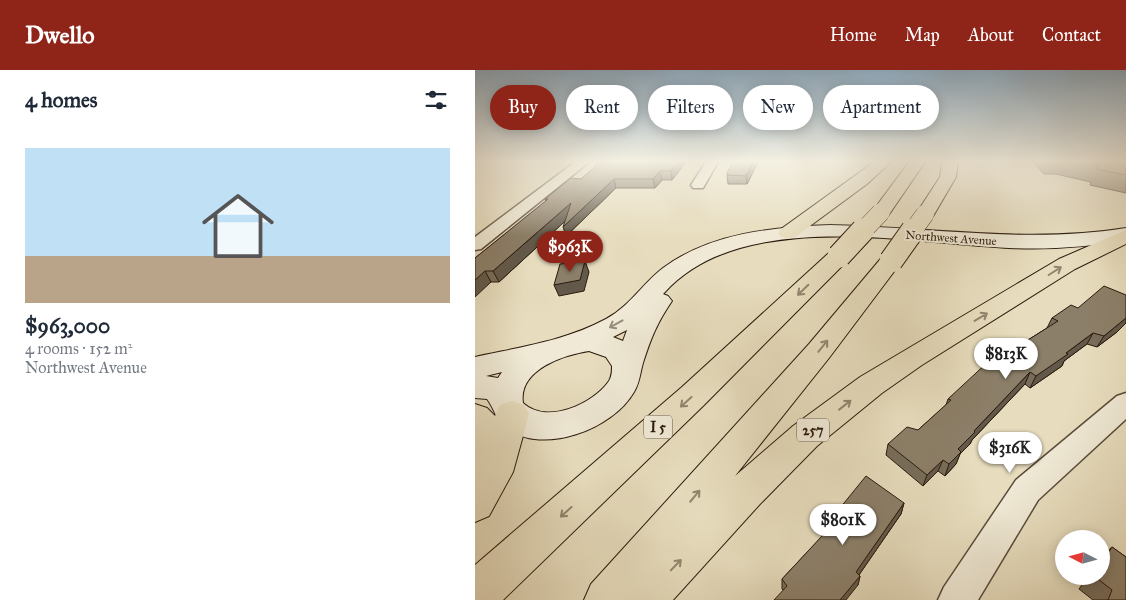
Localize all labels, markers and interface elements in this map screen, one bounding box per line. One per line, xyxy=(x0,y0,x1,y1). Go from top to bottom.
text: Dwello xyxy=(25,20,95,50)
text: Home xyxy=(830,24,877,46)
text: Map xyxy=(905,24,940,46)
text: About xyxy=(968,24,1014,46)
text: Contact xyxy=(1042,24,1101,46)
chip: Buy xyxy=(490,85,556,130)
chip: Rent xyxy=(566,85,638,130)
chip: Filters xyxy=(648,85,733,130)
chip: New xyxy=(743,85,813,130)
chip: Apartment xyxy=(823,85,939,130)
icon: filters xyxy=(422,86,450,114)
text: 4 homes xyxy=(25,87,97,113)
icon: home xyxy=(193,181,283,271)
street label: Northwest Avenue xyxy=(905,228,997,248)
pin: $963K xyxy=(535,230,605,273)
text: $963K xyxy=(548,237,592,256)
one-way arrow xyxy=(1048,266,1062,276)
one-way arrow xyxy=(797,284,810,296)
one-way arrow xyxy=(973,311,987,321)
text: $963,000 xyxy=(25,313,110,339)
one-way arrow xyxy=(609,320,624,329)
pin: $813K xyxy=(971,338,1041,380)
text: 4 rooms · 152 m² xyxy=(25,339,132,358)
one-way arrow xyxy=(818,340,829,353)
text: $813K xyxy=(985,344,1027,363)
text: Northwest Avenue xyxy=(25,358,147,377)
one-way arrow xyxy=(679,396,692,408)
one-way arrow xyxy=(838,400,851,411)
road number: I 5 xyxy=(644,416,672,438)
road number: 257 xyxy=(797,418,829,442)
pin: $316K xyxy=(975,432,1045,474)
text: $316K xyxy=(989,438,1031,457)
one-way arrow xyxy=(690,490,701,503)
pin: $801K xyxy=(808,504,878,546)
one-way arrow xyxy=(559,506,572,518)
text: $801K xyxy=(821,510,865,529)
north arrow xyxy=(1055,530,1110,585)
map controls xyxy=(1055,530,1110,585)
one-way arrow xyxy=(670,558,682,571)

